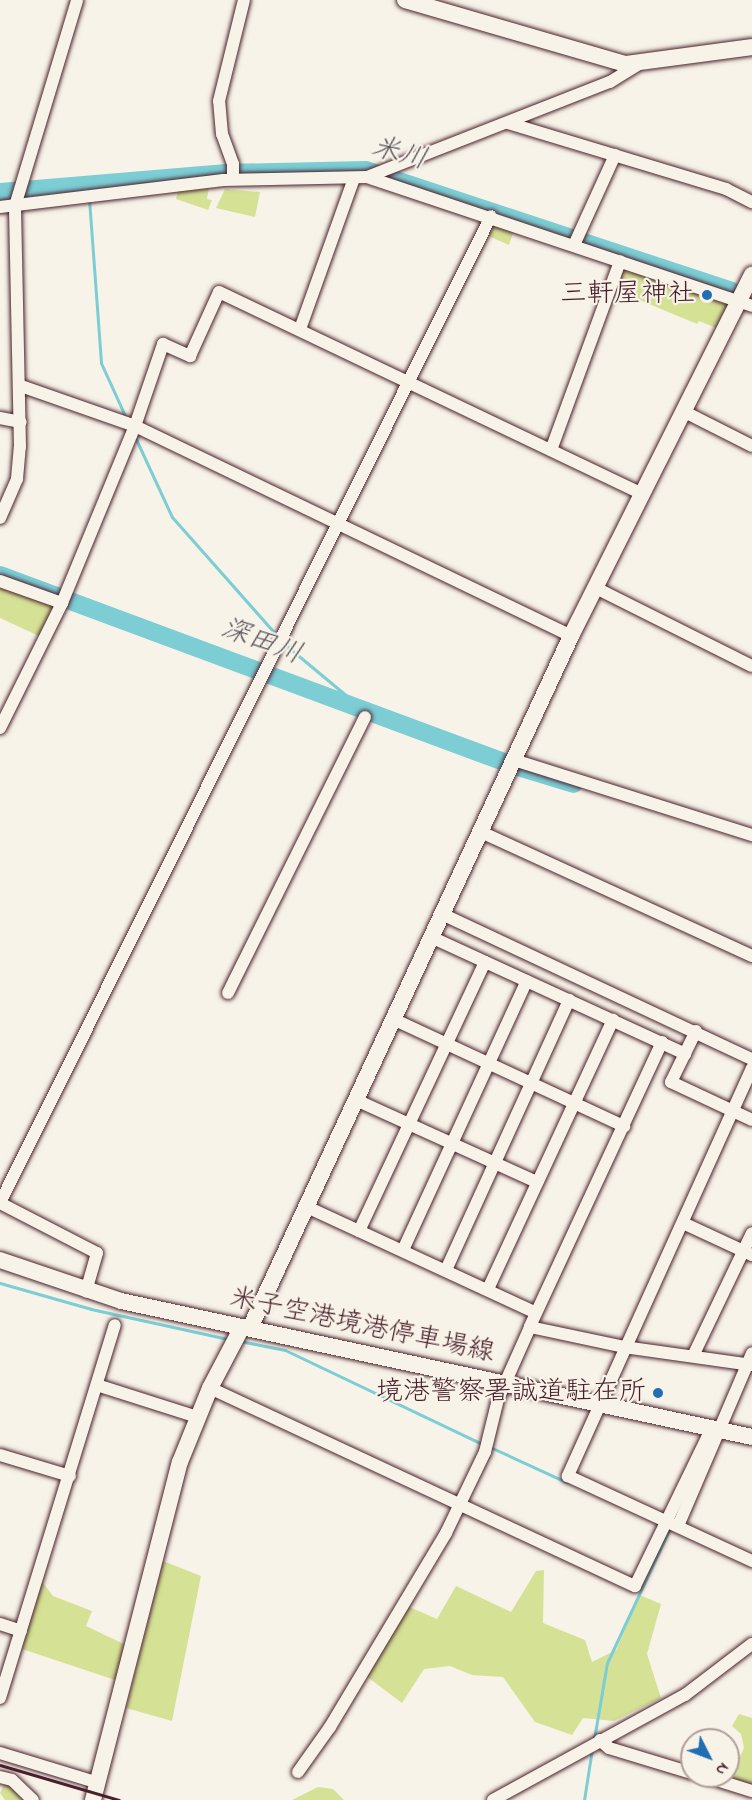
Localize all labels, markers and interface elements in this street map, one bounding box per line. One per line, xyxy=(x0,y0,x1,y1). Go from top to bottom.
water label: 米川 xyxy=(368,132,430,178)
place label: 三軒屋神社 xyxy=(560,279,695,311)
marker: 三軒屋神社 xyxy=(700,288,714,302)
water label: 深田川 xyxy=(216,613,306,673)
street label: 米子空港境港停車場線 xyxy=(227,1282,497,1370)
place label: 境港警察署誠道駐在所 xyxy=(376,1377,646,1409)
marker: 境港警察署誠道駐在所 xyxy=(651,1386,665,1400)
north arrow xyxy=(680,1728,740,1788)
text: N xyxy=(709,1757,734,1781)

